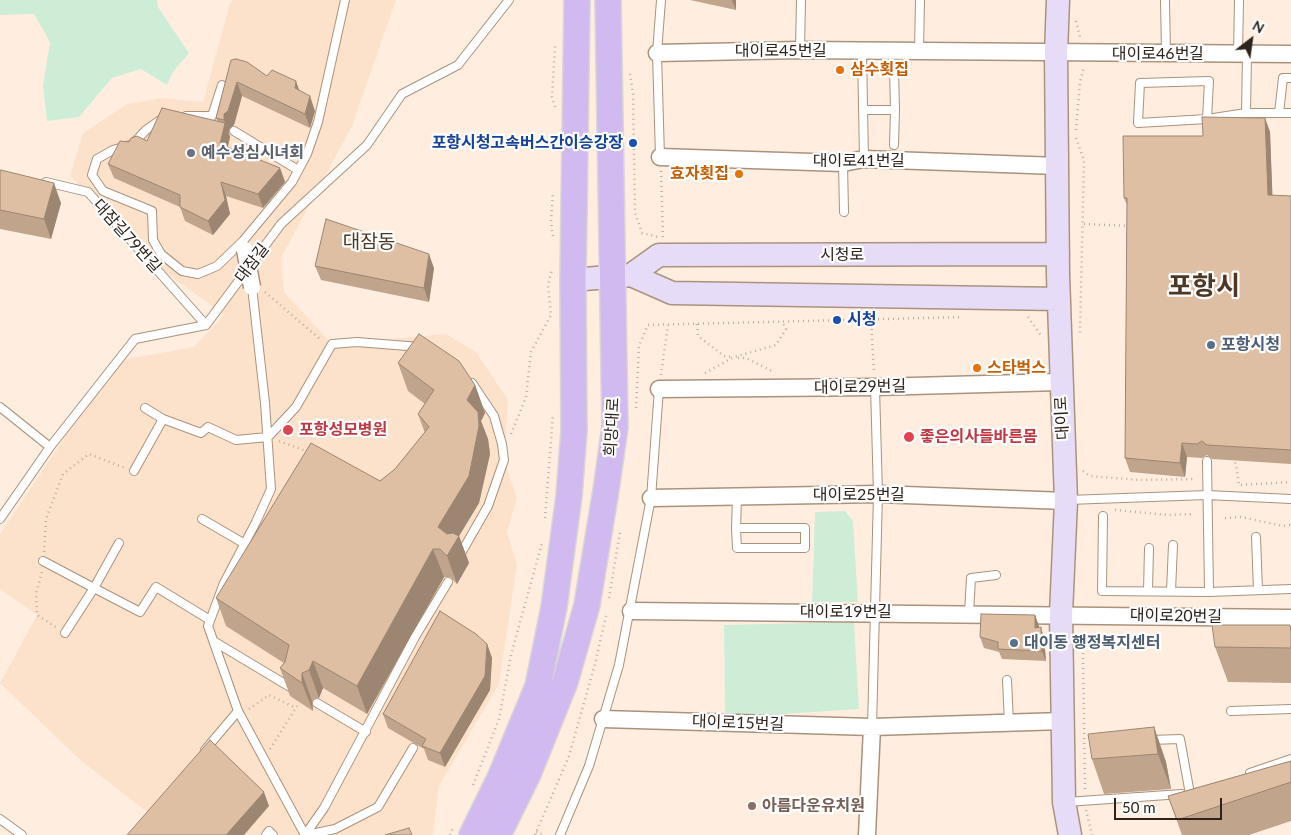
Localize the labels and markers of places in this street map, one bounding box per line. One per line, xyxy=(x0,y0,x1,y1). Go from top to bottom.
place label: 삼수횟집 xyxy=(850,60,909,80)
marker: 삼수횟집 xyxy=(834,64,846,76)
place label: 포항시청고속버스간이승강장 xyxy=(432,133,623,153)
marker: 포항시청고속버스간이승강장 xyxy=(627,137,639,149)
place label: 예수성심시녀회 xyxy=(201,143,304,163)
marker: 예수성심시녀회 xyxy=(185,147,197,159)
place label: 효자횟집 xyxy=(670,164,729,184)
marker: 효자횟집 xyxy=(733,168,745,180)
place label: 시청 xyxy=(847,310,876,330)
marker: 시청 xyxy=(831,314,843,326)
place label: 포항시청 xyxy=(1221,335,1280,355)
marker: 포항시청 xyxy=(1205,339,1217,351)
place label: 스타벅스 xyxy=(987,358,1046,378)
marker: 스타벅스 xyxy=(971,362,983,374)
place label: 포항성모병원 xyxy=(299,420,387,440)
marker: 포항성모병원 xyxy=(281,423,295,437)
place label: 좋은의사들바른몸 xyxy=(920,427,1038,447)
marker: 좋은의사들바른몸 xyxy=(902,430,916,444)
place label: 대이동 행정복지센터 xyxy=(1024,633,1160,653)
marker: 대이동 행정복지센터 xyxy=(1008,637,1020,649)
place label: 아름다운유치원 xyxy=(762,796,865,816)
marker: 아름다운유치원 xyxy=(746,800,758,812)

